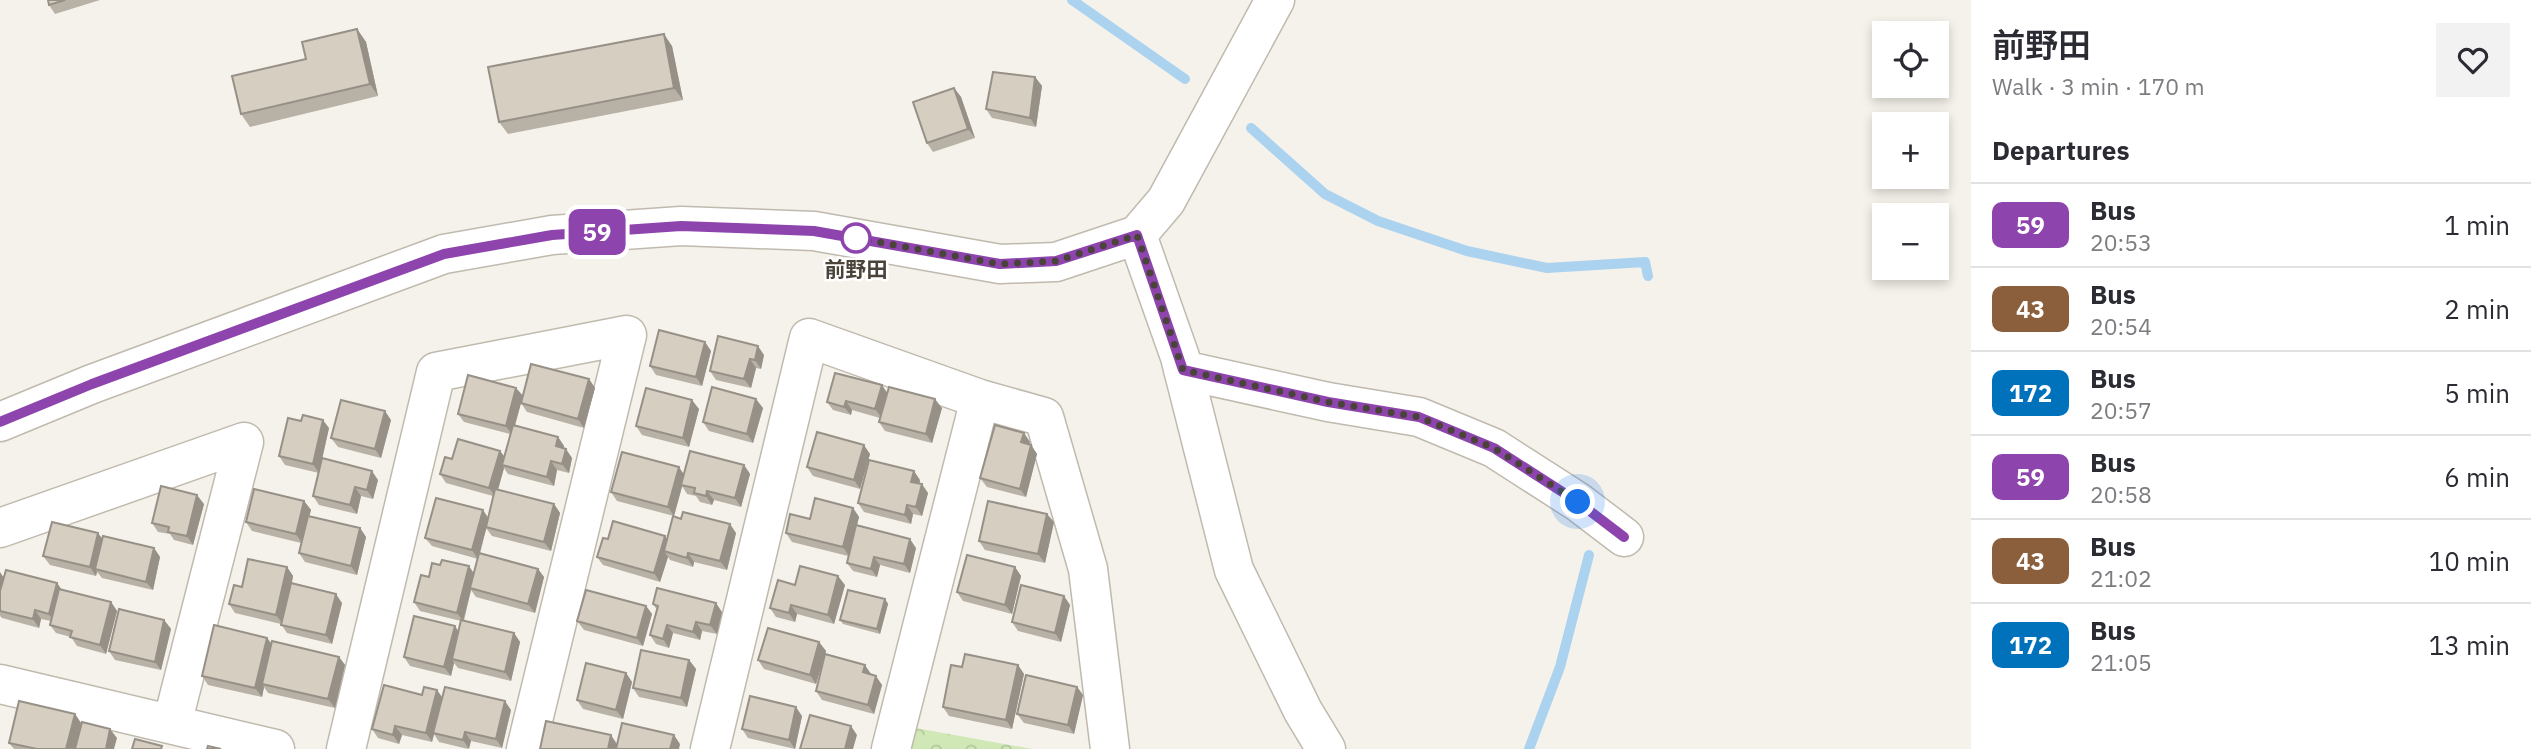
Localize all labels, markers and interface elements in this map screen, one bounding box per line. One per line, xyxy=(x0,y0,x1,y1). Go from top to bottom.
map controls xyxy=(1872,21,1949,280)
button: locate xyxy=(1872,21,1949,98)
text: 前野田 xyxy=(1992,23,2091,66)
button: heart xyxy=(2436,23,2510,97)
text: Walk · 3 min · 170 m xyxy=(1992,71,2205,101)
button: + xyxy=(1872,112,1949,189)
text: Departures xyxy=(1992,133,2130,167)
text: Bus xyxy=(2090,193,2136,227)
button: − xyxy=(1872,203,1949,280)
text: 1 min xyxy=(2444,208,2510,242)
line badge: 59 xyxy=(566,209,628,255)
text: 59 xyxy=(2016,209,2045,241)
text: 59 xyxy=(583,216,611,248)
marker: 前野田 xyxy=(841,223,871,253)
text: 20:53 xyxy=(2090,227,2152,257)
place label: 前野田 xyxy=(825,255,888,283)
text: Bus xyxy=(2090,277,2136,311)
text: 2 min xyxy=(2444,292,2510,326)
text: 43 xyxy=(2016,293,2045,325)
text: 20:54 xyxy=(2090,311,2152,341)
text: Bus xyxy=(2090,361,2136,395)
text: 5 min xyxy=(2444,376,2510,410)
text: 172 xyxy=(2009,377,2052,409)
text: 20:57 xyxy=(2090,395,2152,425)
text: Bus xyxy=(2090,445,2136,479)
text: 6 min xyxy=(2444,460,2510,494)
text: 59 xyxy=(2016,461,2045,493)
text: 20:58 xyxy=(2090,479,2152,509)
your location xyxy=(1560,484,1595,519)
text: Bus xyxy=(2090,529,2136,563)
text: 10 min xyxy=(2429,544,2510,578)
text: 43 xyxy=(2016,545,2045,577)
text: 21:02 xyxy=(2090,563,2152,593)
text: Bus xyxy=(2090,613,2136,647)
text: 13 min xyxy=(2429,628,2510,662)
text: 172 xyxy=(2009,629,2052,661)
text: 21:05 xyxy=(2090,647,2152,677)

